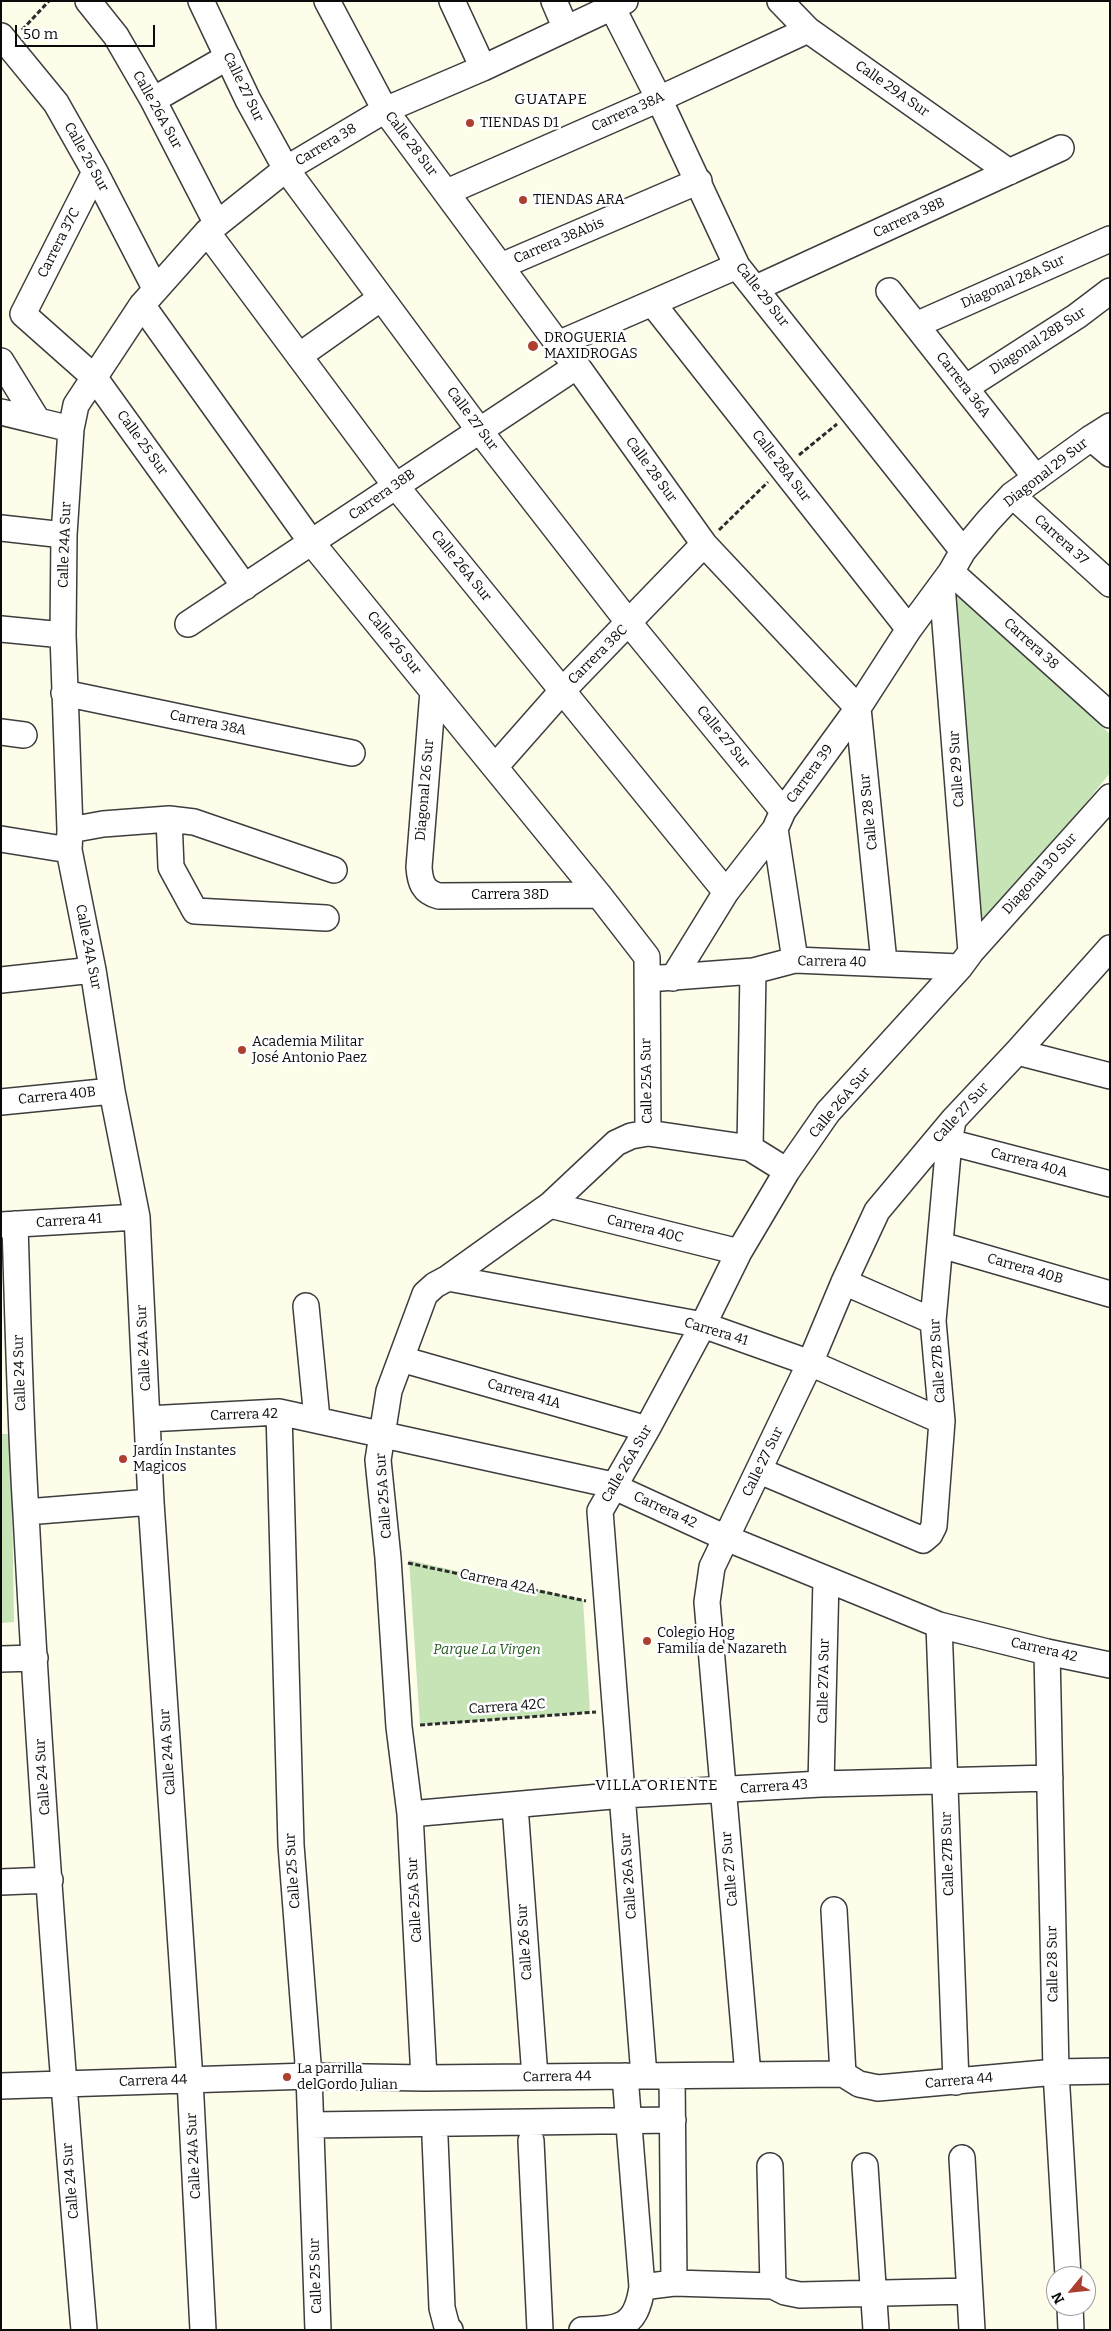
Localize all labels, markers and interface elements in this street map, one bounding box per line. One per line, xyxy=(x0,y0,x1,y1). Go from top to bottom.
scale bar xyxy=(18,15,158,47)
text: 50 m xyxy=(23,25,58,43)
street label: Calle 27 Sur xyxy=(219,49,267,125)
street label: Calle 29A Sur xyxy=(852,57,932,121)
street label: Calle 26A Sur xyxy=(129,68,185,152)
street label: Carrera 38A xyxy=(589,88,667,136)
district label: GUATAPE xyxy=(513,91,589,109)
street label: Calle 28 Sur xyxy=(381,108,441,180)
place label: TIENDAS D1 xyxy=(480,115,559,131)
marker: TIENDAS D1 xyxy=(464,117,476,129)
street label: Calle 26 Sur xyxy=(60,119,112,195)
street label: Carrera 38 xyxy=(292,120,360,170)
place label: TIENDAS ARA xyxy=(533,192,624,208)
marker: TIENDAS ARA xyxy=(517,194,529,206)
street label: Carrera 38B xyxy=(870,194,948,242)
street label: Carrera 37C xyxy=(34,205,84,281)
street label: Carrera 38Abis xyxy=(511,214,607,268)
street label: Diagonal 28A Sur xyxy=(959,252,1067,312)
street label: Calle 29 Sur xyxy=(732,260,792,330)
street label: Diagonal 28B Sur xyxy=(987,304,1089,378)
place label: DROGUERIA MAXIDROGAS xyxy=(544,330,638,362)
marker: DROGUERIA MAXIDROGAS xyxy=(526,339,540,353)
street label: Carrera 36A xyxy=(932,349,994,421)
street label: Calle 27 Sur xyxy=(443,384,501,454)
street label: Calle 25 Sur xyxy=(113,407,171,479)
street label: Calle 28A Sur xyxy=(748,427,814,505)
street label: Calle 28 Sur xyxy=(622,434,680,506)
street label: Diagonal 29 Sur xyxy=(1001,435,1091,511)
street label: Carrera 38B xyxy=(346,466,418,524)
street label: Calle 24A Sur xyxy=(55,501,75,589)
street label: Carrera 37 xyxy=(1030,511,1092,569)
street label: Calle 26A Sur xyxy=(427,527,495,605)
street label: Calle 26 Sur xyxy=(363,608,425,678)
street label: Carrera 38 xyxy=(1000,615,1062,673)
street label: Carrera 38C xyxy=(565,622,631,688)
street label: Calle 27 Sur xyxy=(693,702,753,772)
street label: Carrera 38A xyxy=(168,707,248,739)
street label: Calle 29 Sur xyxy=(946,730,968,808)
street label: Diagonal 26 Sur xyxy=(412,738,438,842)
street label: Carrera 39 xyxy=(783,741,837,807)
street label: Calle 28 Sur xyxy=(857,773,881,851)
street label: Diagonal 30 Sur xyxy=(999,830,1081,918)
street label: Carrera 38D xyxy=(471,887,549,903)
street label: Calle 24A Sur xyxy=(72,903,104,991)
street label: Carrera 40 xyxy=(797,953,867,971)
place label: Academia Militar José Antonio Paez xyxy=(252,1034,367,1066)
street label: Calle 25A Sur xyxy=(638,1038,656,1124)
marker: Academia Militar José Antonio Paez xyxy=(236,1044,248,1056)
street label: Calle 26A Sur xyxy=(806,1064,874,1142)
street label: Calle 27 Sur xyxy=(930,1079,992,1147)
street label: Carrera 40B xyxy=(17,1084,97,1108)
street label: Carrera 40A xyxy=(989,1145,1069,1181)
street label: Carrera 41 xyxy=(36,1210,102,1232)
street label: Carrera 40C xyxy=(605,1211,685,1247)
street label: Carrera 40B xyxy=(985,1250,1065,1288)
street label: Calle 24A Sur xyxy=(133,1304,155,1392)
street label: Carrera 41 xyxy=(682,1314,750,1350)
street label: Calle 27B Sur xyxy=(927,1318,949,1404)
street label: Calle 24 Sur xyxy=(10,1334,30,1412)
street label: Carrera 41A xyxy=(485,1375,563,1413)
street label: Carrera 42 xyxy=(210,1405,278,1425)
street label: Calle 26A Sur xyxy=(598,1422,656,1506)
street label: Calle 27 Sur xyxy=(739,1424,787,1500)
place label: Jardín Instantes Magicos xyxy=(133,1443,236,1475)
marker: Jardín Instantes Magicos xyxy=(117,1453,129,1465)
street label: Calle 25A Sur xyxy=(373,1453,395,1539)
street label: Carrera 42 xyxy=(631,1488,699,1532)
street label: Carrera 42A xyxy=(458,1566,538,1598)
place label: Colegio Hog Familia de Nazareth xyxy=(657,1625,787,1658)
street label: Carrera 42 xyxy=(1009,1634,1079,1666)
marker: Colegio Hog Familia de Nazareth xyxy=(641,1635,653,1647)
street label: Calle 27A Sur xyxy=(815,1638,833,1724)
park label: Parque La Virgen xyxy=(433,1642,541,1658)
street label: Carrera 42C xyxy=(468,1696,546,1718)
street label: Calle 24A Sur xyxy=(157,1708,179,1796)
street label: Calle 24 Sur xyxy=(32,1738,54,1816)
street label: Carrera 43 xyxy=(739,1776,809,1798)
district label: VILLA ORIENTE xyxy=(594,1777,720,1795)
street label: Calle 27B Sur xyxy=(938,1812,958,1896)
street label: Calle 27 Sur xyxy=(718,1831,742,1907)
street label: Calle 26A Sur xyxy=(618,1832,640,1920)
street label: Calle 25 Sur xyxy=(282,1833,304,1909)
street label: Calle 25A Sur xyxy=(404,1857,426,1943)
street label: Calle 26 Sur xyxy=(514,1903,536,1981)
street label: Calle 28 Sur xyxy=(1044,1925,1062,2003)
place label: La parrilla delGordo Julian xyxy=(297,2061,398,2094)
street label: Carrera 44 xyxy=(523,2068,591,2086)
street label: Carrera 44 xyxy=(924,2070,994,2092)
street label: Carrera 44 xyxy=(118,2071,188,2091)
marker: La parrilla delGordo Julian xyxy=(281,2071,293,2083)
street label: Calle 24A Sur xyxy=(183,2112,205,2200)
street label: Calle 24 Sur xyxy=(59,2142,83,2220)
street label: Calle 25 Sur xyxy=(306,2238,326,2314)
north arrow xyxy=(1046,2266,1096,2316)
text: N xyxy=(1048,2289,1068,2307)

